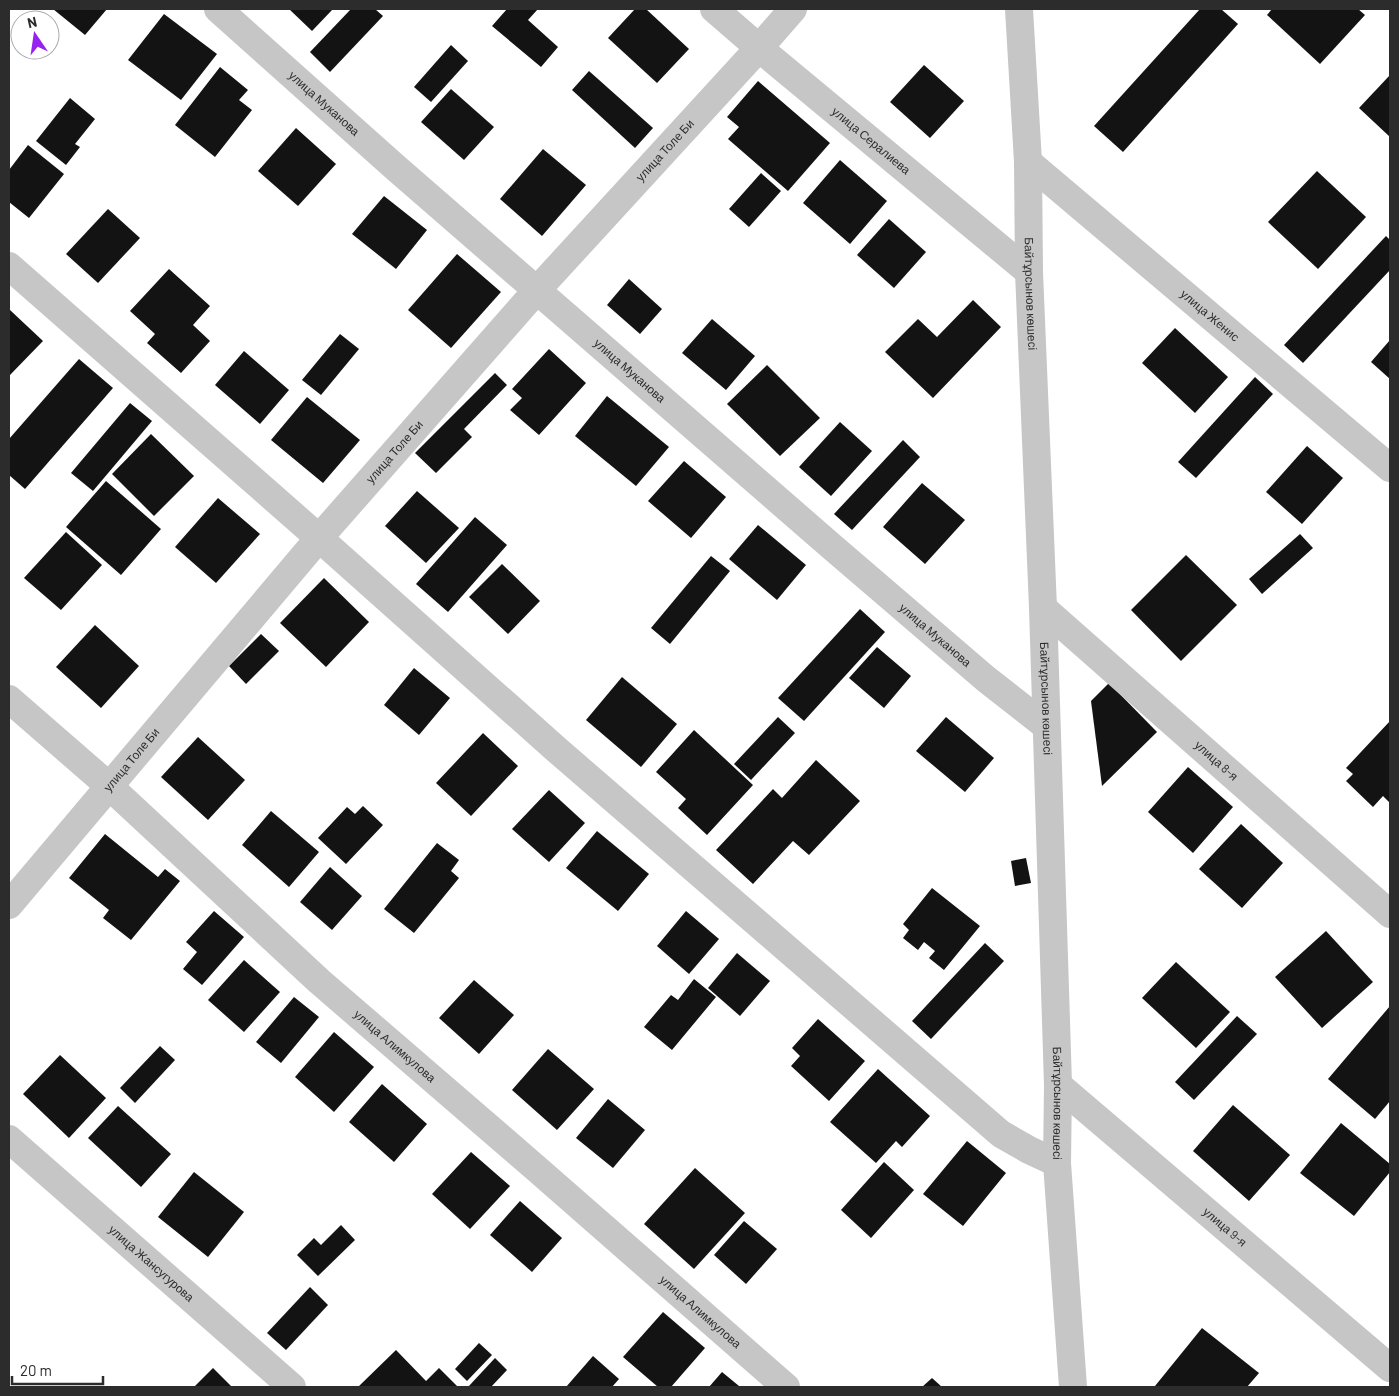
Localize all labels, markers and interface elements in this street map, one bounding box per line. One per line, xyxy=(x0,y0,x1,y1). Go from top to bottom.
north arrow xyxy=(10,10,60,60)
text: N xyxy=(26,13,38,31)
street label: улица Муканова xyxy=(286,68,363,138)
street label: улица Сералиева xyxy=(829,104,914,177)
street label: улица Толе Би xyxy=(632,116,696,184)
street label: Байтұрсынов көшесі xyxy=(1022,237,1040,350)
street label: улица Женис xyxy=(1178,286,1243,344)
street label: улица Муканова xyxy=(591,335,669,405)
street label: улица Толе Би xyxy=(363,417,425,486)
street label: улица Муканова xyxy=(896,600,975,669)
street label: Байтұрсынов көшесі xyxy=(1038,642,1056,755)
street label: улица Толе Би xyxy=(100,725,162,795)
street label: улица 8-я xyxy=(1192,737,1241,783)
street label: улица Алимкулова xyxy=(351,1006,439,1085)
street label: Байтұрсынов көшесі xyxy=(1051,1046,1066,1160)
street label: улица 9-я xyxy=(1200,1204,1250,1249)
street label: улица Жансугурова xyxy=(106,1222,197,1304)
street label: улица Алимкулова xyxy=(657,1272,745,1351)
scale bar xyxy=(12,1354,104,1386)
text: 20 m xyxy=(20,1361,52,1379)

